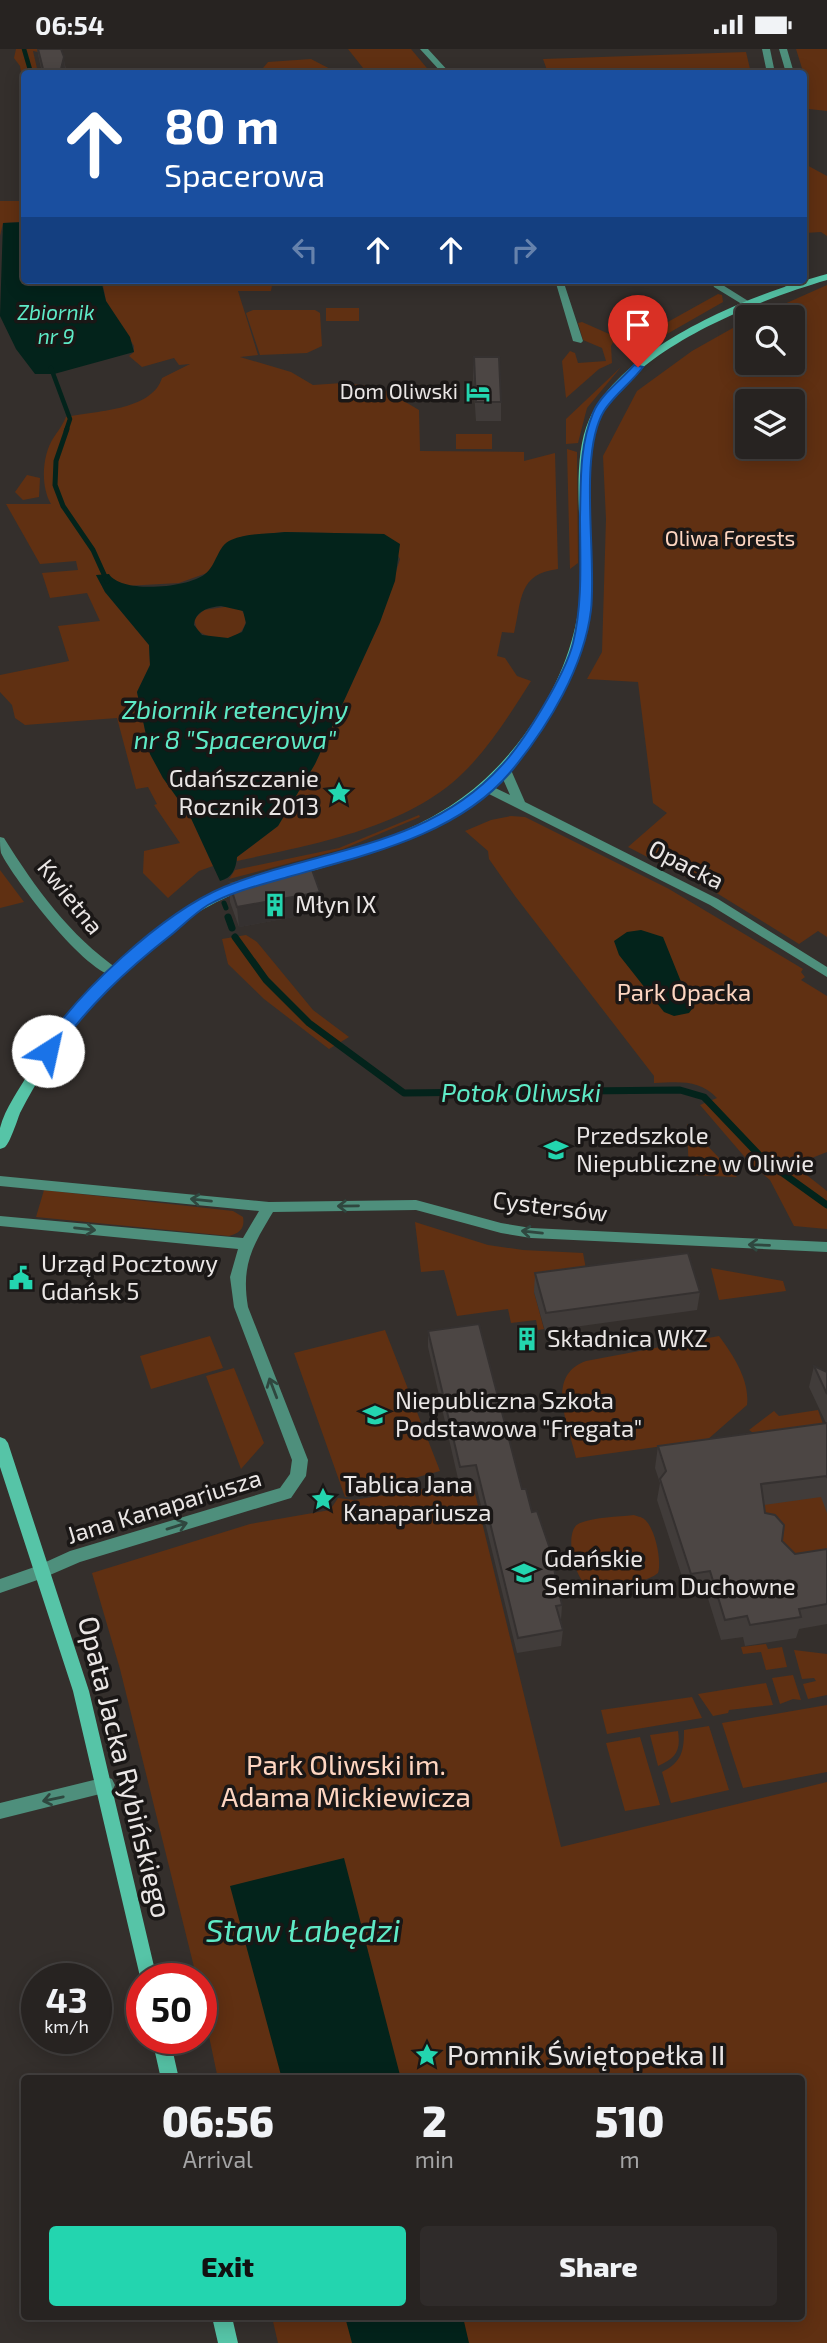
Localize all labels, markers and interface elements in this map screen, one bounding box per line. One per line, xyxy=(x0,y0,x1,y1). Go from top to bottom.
text: 06:54 xyxy=(35,9,104,40)
text: 80 m xyxy=(164,95,279,154)
icon: ahead xyxy=(49,98,140,189)
text: Spacerowa xyxy=(164,155,325,193)
icon: left xyxy=(286,231,324,269)
icon: ahead xyxy=(359,231,397,269)
icon: ahead xyxy=(432,231,470,269)
icon: right xyxy=(505,231,543,269)
pin xyxy=(608,295,668,367)
water label: Zbiornik nr 9 xyxy=(17,299,95,348)
map controls xyxy=(735,305,805,459)
button: search xyxy=(735,305,805,375)
icon: arrive xyxy=(619,306,657,344)
place label: Dom Oliwski xyxy=(340,378,458,403)
hotel icon: Dom Oliwski xyxy=(464,378,492,406)
button: layers xyxy=(735,389,805,459)
park label: Oliwa Forests xyxy=(665,525,795,550)
water label: Zbiornik retencyjny nr 8 "Spacerowa" xyxy=(122,693,348,754)
place label: Gdańszczanie Rocznik 2013 xyxy=(169,763,319,820)
place icon: Gdańszczanie Rocznik 2013 xyxy=(325,779,353,807)
street label: Opacka xyxy=(644,833,729,895)
street label: Kwietna xyxy=(32,853,110,940)
place label: Młyn IX xyxy=(295,889,377,918)
building icon: Młyn IX xyxy=(261,891,289,919)
park label: Park Opacka xyxy=(617,977,751,1006)
position arrow xyxy=(11,1014,85,1088)
water label: Potok Oliwski xyxy=(441,1076,601,1107)
place label: Przedszkole Niepubliczne w Oliwie xyxy=(576,1120,814,1177)
school or university icon: Przedszkole Niepubliczne w Oliwie xyxy=(542,1136,570,1164)
street label: Cystersów xyxy=(491,1184,610,1227)
one-way arrow xyxy=(190,1193,213,1206)
one-way arrow xyxy=(336,1199,359,1213)
one-way arrow xyxy=(73,1222,96,1235)
one-way arrow xyxy=(521,1225,544,1238)
one-way arrow xyxy=(748,1239,771,1252)
place label: Urząd Pocztowy Gdańsk 5 xyxy=(41,1248,218,1305)
public building icon: Urząd Pocztowy Gdańsk 5 xyxy=(7,1264,35,1292)
place label: Składnica WKZ xyxy=(547,1323,708,1352)
building icon: Składnica WKZ xyxy=(513,1325,541,1353)
one-way arrow xyxy=(265,1378,278,1400)
place label: Niepubliczna Szkoła Podstawowa "Fregata" xyxy=(395,1385,642,1442)
school or university icon: Niepubliczna Szkoła Podstawowa "Fregata" xyxy=(361,1401,389,1429)
street label: Jana Kanapariusza xyxy=(63,1462,265,1549)
place label: Tablica Jana Kanapariusza xyxy=(343,1469,491,1526)
place icon: Tablica Jana Kanapariusza xyxy=(309,1485,337,1513)
one-way arrow xyxy=(166,1518,188,1531)
place label: Gdańskie Seminarium Duchowne xyxy=(544,1543,796,1600)
school or university icon: Gdańskie Seminarium Duchowne xyxy=(510,1559,538,1587)
street label: Opata Jacka Rybińskiego xyxy=(72,1612,180,1921)
park label: Park Oliwski im. Adama Mickiewicza xyxy=(221,1747,471,1813)
one-way arrow xyxy=(42,1793,65,1806)
water label: Staw Łabędzi xyxy=(206,1910,401,1949)
speed limit sign: 50 xyxy=(126,1963,217,2054)
text: 43 xyxy=(45,1978,88,2020)
text: km/h xyxy=(44,2015,89,2037)
place label: Pomnik Świętopełka II xyxy=(447,2037,725,2071)
place icon: Pomnik Świętopełka II xyxy=(413,2041,441,2069)
text: 06:56 xyxy=(162,2095,274,2145)
text: 2 xyxy=(422,2095,447,2145)
text: 510 xyxy=(595,2095,664,2145)
text: Arrival xyxy=(183,2145,253,2173)
text: min xyxy=(415,2145,454,2173)
text: m xyxy=(619,2145,640,2173)
button: Exit xyxy=(49,2226,406,2306)
button: Share xyxy=(420,2226,777,2306)

